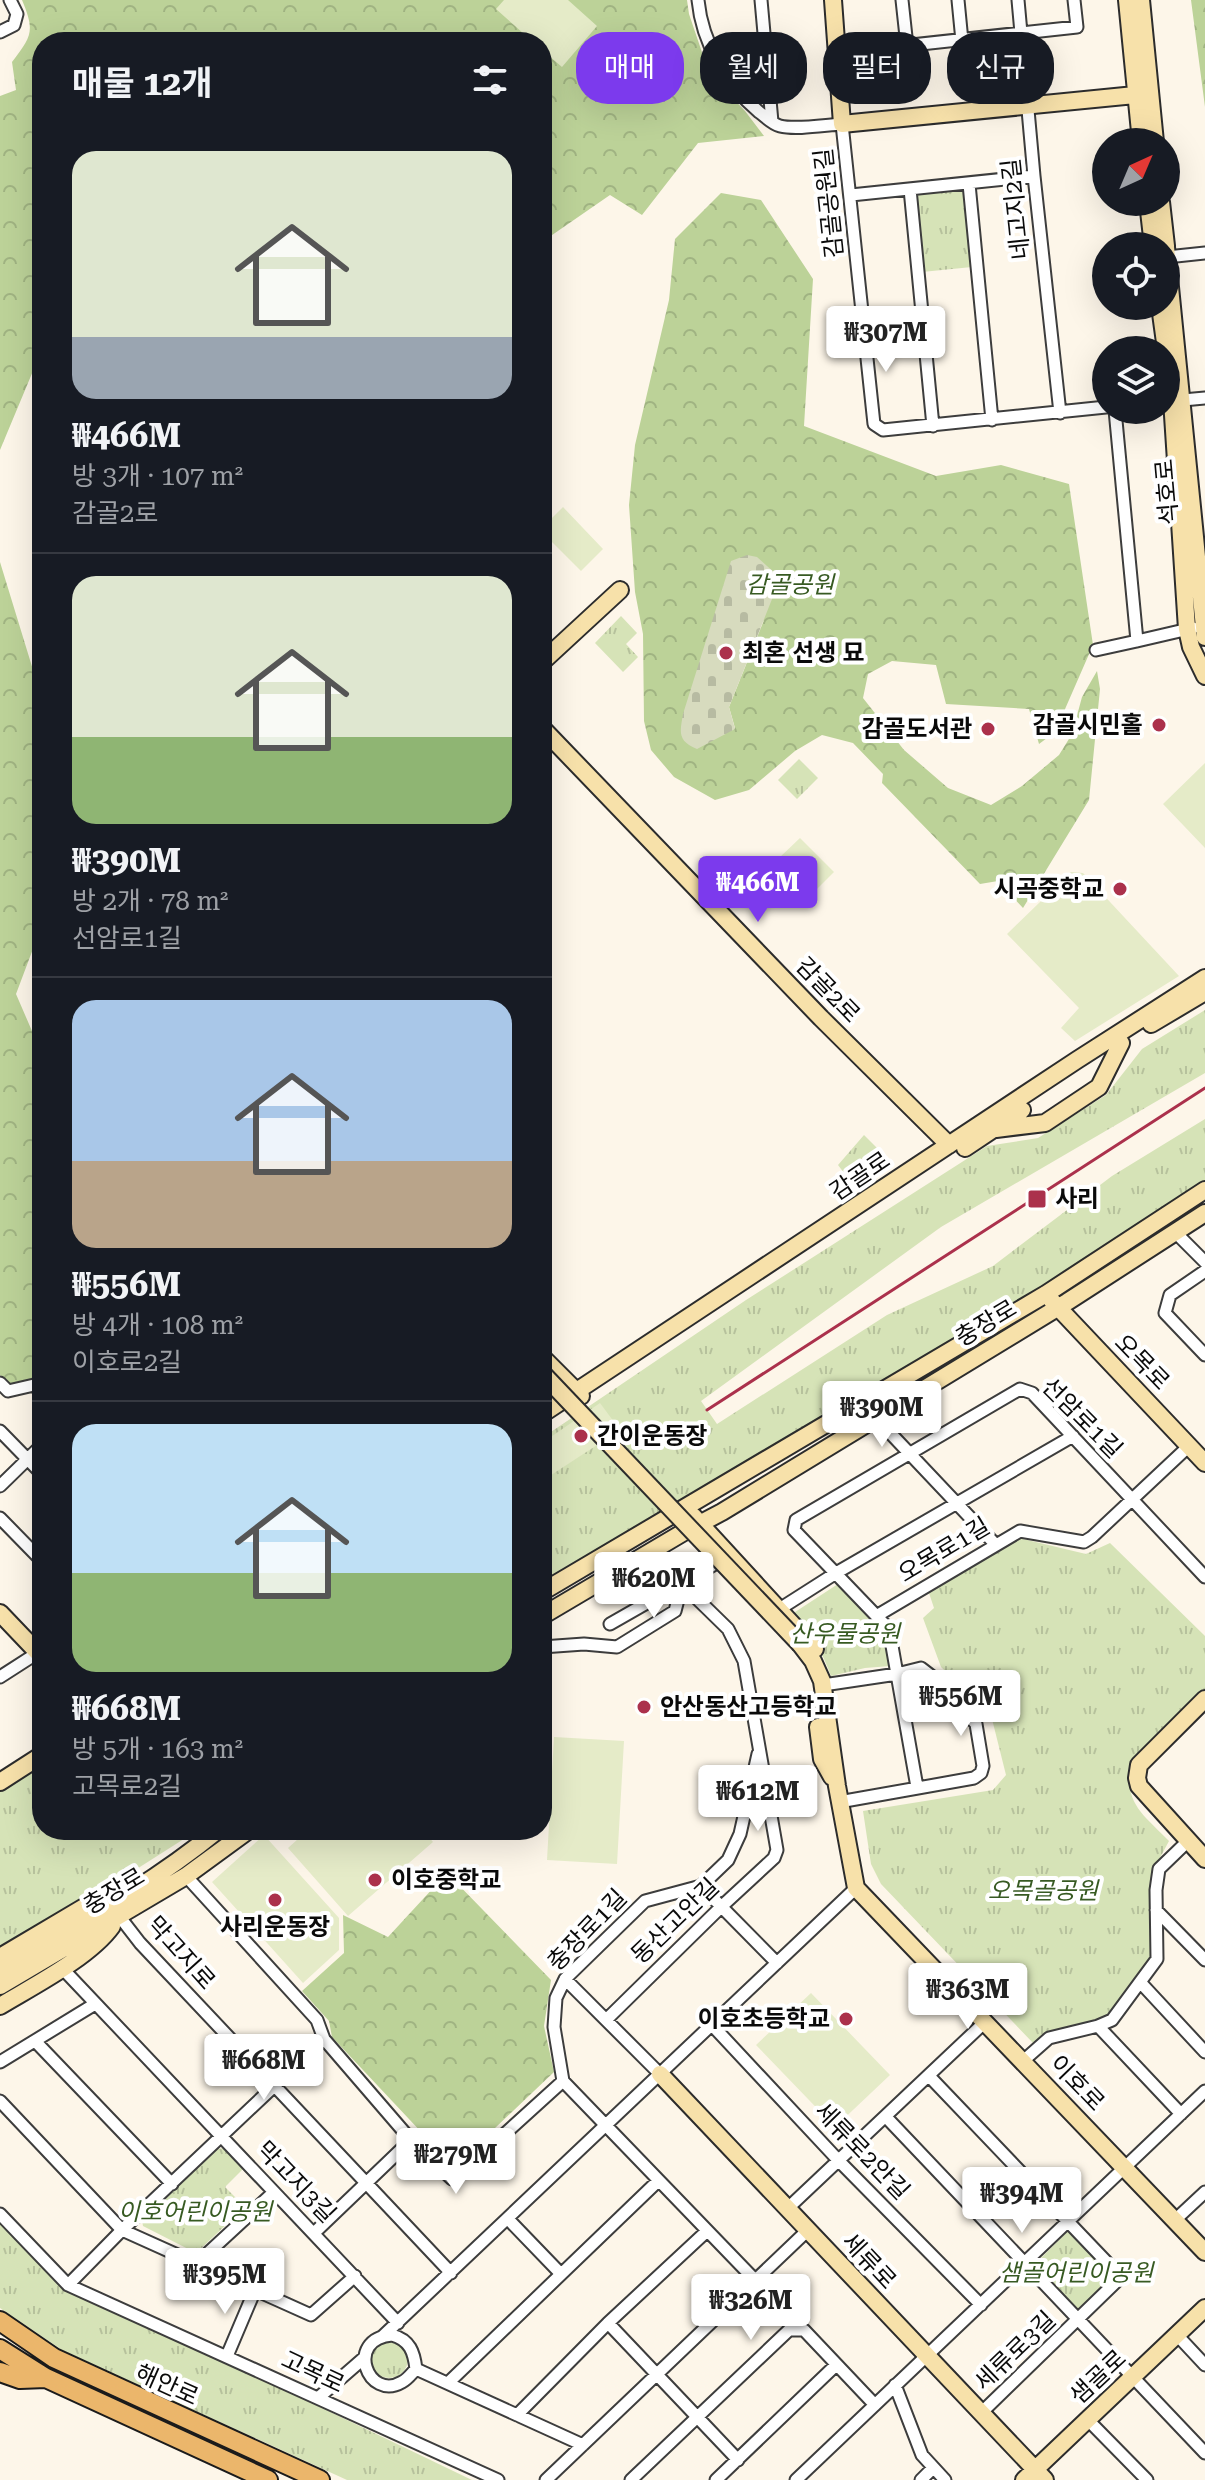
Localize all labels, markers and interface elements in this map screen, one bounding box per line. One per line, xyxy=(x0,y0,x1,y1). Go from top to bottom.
chip: 매매 xyxy=(576,32,684,104)
chip: 월세 xyxy=(700,32,807,104)
chip: 필터 xyxy=(823,32,931,104)
chip: 신규 xyxy=(947,32,1054,104)
icon: filters xyxy=(468,58,512,102)
text: 매물 12개 xyxy=(72,63,213,103)
north arrow xyxy=(1092,128,1180,216)
map controls xyxy=(1092,128,1180,424)
street label: 감골공원길 xyxy=(809,147,849,259)
street label: 네고지2길 xyxy=(997,157,1035,261)
icon: home xyxy=(220,203,364,347)
button: locate xyxy=(1092,232,1180,320)
pin: ₩307M xyxy=(830,306,942,374)
text: ₩307M xyxy=(844,317,928,347)
button: layers xyxy=(1092,336,1180,424)
text: ₩466M xyxy=(72,415,181,455)
street label: 석호로 xyxy=(1150,458,1184,526)
text: 방 3개 · 107 m² xyxy=(72,461,243,491)
text: 감골2로 xyxy=(72,498,158,528)
park label: 감골공원 xyxy=(746,571,836,599)
icon: home xyxy=(220,628,364,772)
place label: 최혼 선생 묘 xyxy=(742,639,865,667)
marker: 최혼 선생 묘 xyxy=(717,644,735,662)
place label: 감골시민홀 xyxy=(1033,711,1143,739)
place label: 감골도서관 xyxy=(862,715,972,743)
marker: 감골시민홀 xyxy=(1150,716,1168,734)
marker: 감골도서관 xyxy=(979,720,997,738)
text: ₩390M xyxy=(72,840,181,880)
pin: ₩466M xyxy=(702,856,814,924)
text: ₩466M xyxy=(716,867,800,897)
place label: 시곡중학교 xyxy=(994,875,1104,903)
marker: 시곡중학교 xyxy=(1111,880,1129,898)
text: 방 2개 · 78 m² xyxy=(72,886,229,916)
text: 선암로1길 xyxy=(72,923,182,953)
street label: 감골2로 xyxy=(790,952,866,1028)
icon: home xyxy=(220,1052,364,1196)
street label: 감골로 xyxy=(825,1146,895,1206)
place label: 사리 xyxy=(1055,1185,1099,1213)
marker: 사리 xyxy=(1026,1188,1048,1210)
text: ₩556M xyxy=(72,1264,181,1304)
street label: 충장로 xyxy=(950,1294,1022,1352)
text: 방 4개 · 108 m² xyxy=(72,1310,243,1340)
street label: 오목로 xyxy=(1109,1328,1175,1396)
text: 이호로2길 xyxy=(72,1347,182,1377)
street label: 선암로1길 xyxy=(1036,1372,1128,1464)
pin: ₩390M xyxy=(826,1381,938,1449)
text: ₩390M xyxy=(840,1392,924,1422)
place label: 간이운동장 xyxy=(597,1422,707,1450)
marker: 간이운동장 xyxy=(572,1427,590,1445)
icon: home xyxy=(220,1476,364,1620)
street label: 오목로1길 xyxy=(893,1512,995,1588)
pin: ₩620M xyxy=(598,1552,710,1620)
text: ₩620M xyxy=(612,1563,696,1593)
park label: 산우물공원 xyxy=(790,1620,902,1648)
pin: ₩556M xyxy=(905,1670,1017,1738)
text: ₩556M xyxy=(919,1681,1003,1711)
text: ₩668M xyxy=(72,1688,181,1728)
place label: 안산동산고등학교 xyxy=(660,1693,837,1721)
marker: 안산동산고등학교 xyxy=(635,1698,653,1716)
text: 방 5개 · 163 m² xyxy=(72,1734,243,1764)
pin: ₩612M xyxy=(702,1765,814,1833)
text: 고목로2길 xyxy=(72,1771,182,1801)
text: ₩612M xyxy=(716,1776,800,1806)
street label: 충장로 xyxy=(78,1862,150,1920)
place label: 이호중학교 xyxy=(391,1866,501,1894)
marker: 이호중학교 xyxy=(366,1871,384,1889)
street label: 동산고안길 xyxy=(626,1873,724,1969)
park label: 오목골공원 xyxy=(988,1877,1100,1905)
street label: 충장로1길 xyxy=(542,1884,632,1976)
marker: 사리운동장 xyxy=(266,1891,284,1909)
street label: 막고지로 xyxy=(141,1911,221,1995)
place label: 사리운동장 xyxy=(220,1913,330,1941)
pin: ₩363M xyxy=(912,1963,1024,2031)
text: ₩363M xyxy=(926,1974,1010,2004)
place label: 이호초등학교 xyxy=(698,2005,830,2033)
marker: 이호초등학교 xyxy=(837,2010,855,2028)
pin: ₩668M xyxy=(208,2034,320,2102)
text: ₩668M xyxy=(222,2045,306,2075)
street label: 이호로 xyxy=(1044,2049,1110,2117)
street label: 세류로2안길 xyxy=(809,2097,915,2205)
pin: ₩279M xyxy=(400,2128,512,2196)
street label: 막고지3길 xyxy=(251,2136,341,2228)
text: ₩279M xyxy=(414,2139,498,2169)
pin: ₩394M xyxy=(966,2167,1078,2235)
text: ₩394M xyxy=(980,2178,1064,2208)
park label: 이호어린이공원 xyxy=(118,2198,274,2226)
street label: 세류로 xyxy=(836,2227,902,2295)
pin: ₩395M xyxy=(169,2248,281,2316)
text: ₩395M xyxy=(183,2259,267,2289)
park label: 샘골어린이공원 xyxy=(999,2259,1155,2287)
pin: ₩326M xyxy=(695,2274,807,2342)
text: ₩326M xyxy=(709,2285,793,2315)
street label: 세류로3길 xyxy=(969,2306,1061,2396)
street label: 샘골로 xyxy=(1064,2344,1132,2410)
street label: 고목로 xyxy=(277,2345,349,2399)
street label: 해안로 xyxy=(131,2359,203,2411)

